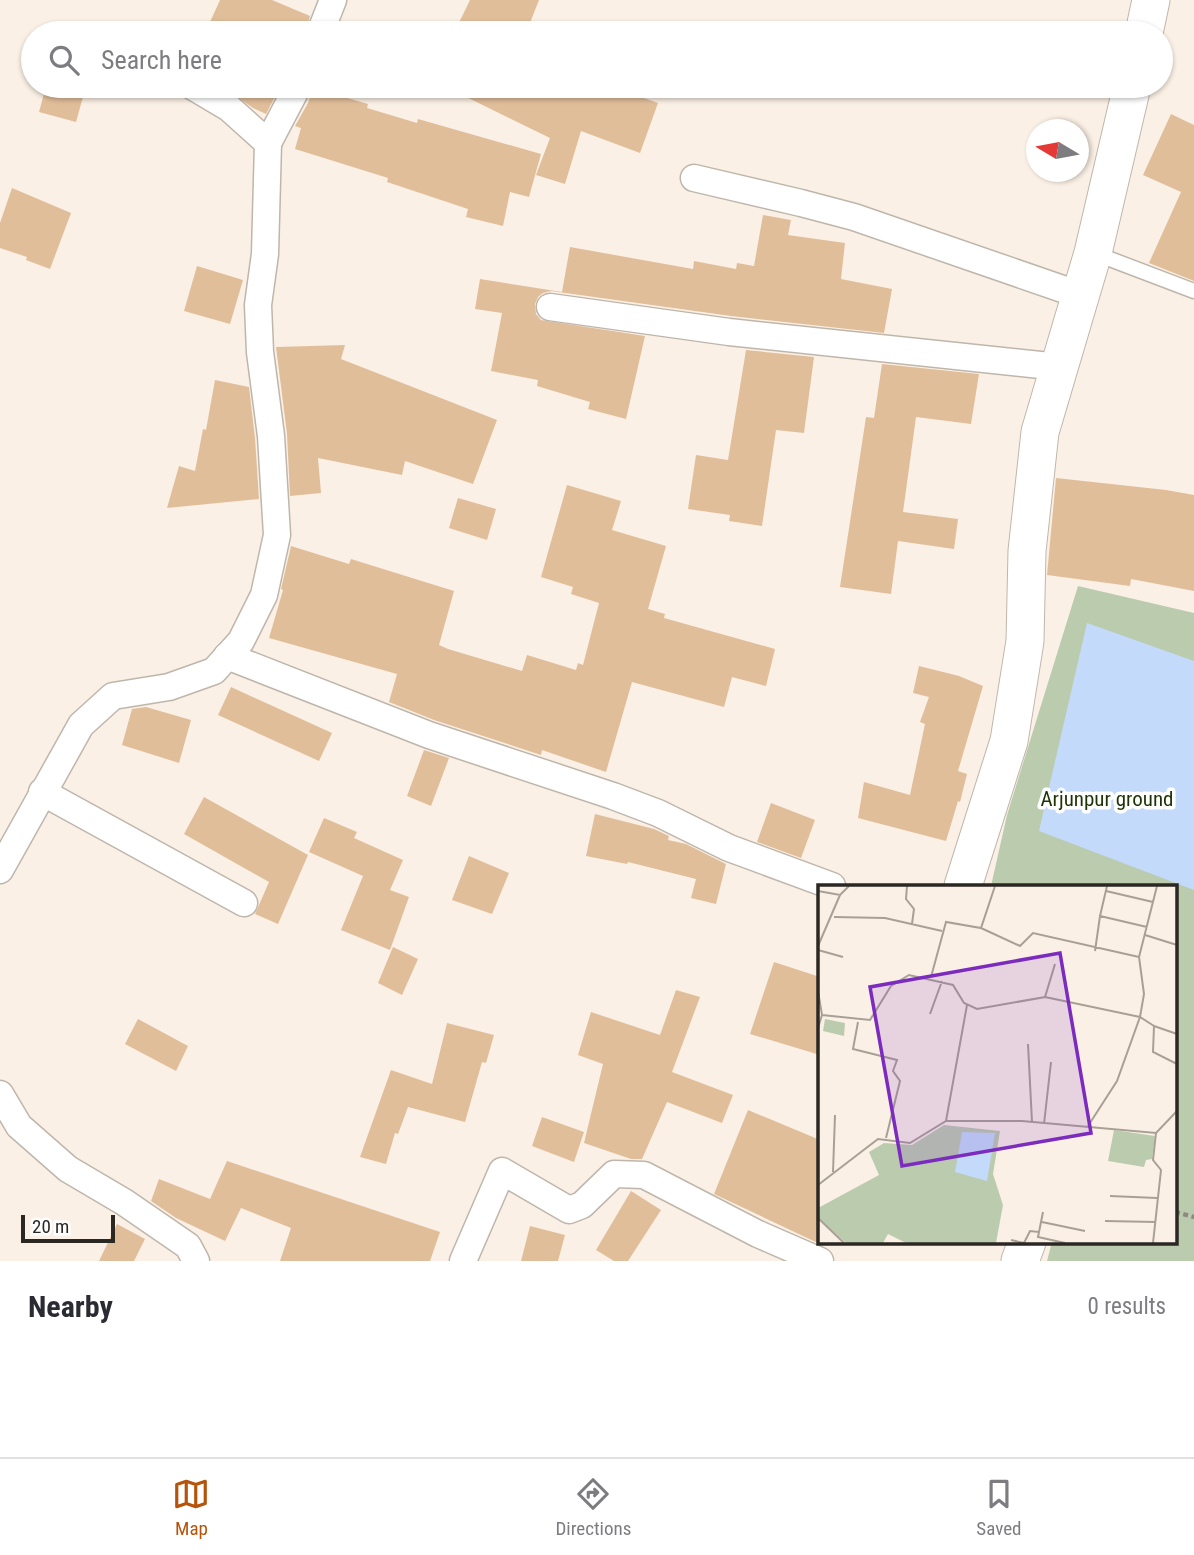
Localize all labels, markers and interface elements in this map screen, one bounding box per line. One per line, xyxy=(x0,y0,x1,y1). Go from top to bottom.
search box xyxy=(21,21,1173,98)
icon: search xyxy=(45,41,83,79)
text: Search here xyxy=(101,45,222,75)
north arrow xyxy=(1026,119,1089,182)
park label: Arjunpur ground xyxy=(1040,787,1174,811)
inset map xyxy=(818,885,1176,1244)
scale bar xyxy=(21,1212,116,1244)
text: 20 m xyxy=(32,1215,69,1238)
text: Nearby xyxy=(28,1289,113,1324)
text: 0 results xyxy=(1088,1293,1166,1320)
tab: Map xyxy=(172,1475,210,1540)
tab: Directions xyxy=(555,1475,631,1540)
tab: Saved xyxy=(976,1475,1022,1540)

